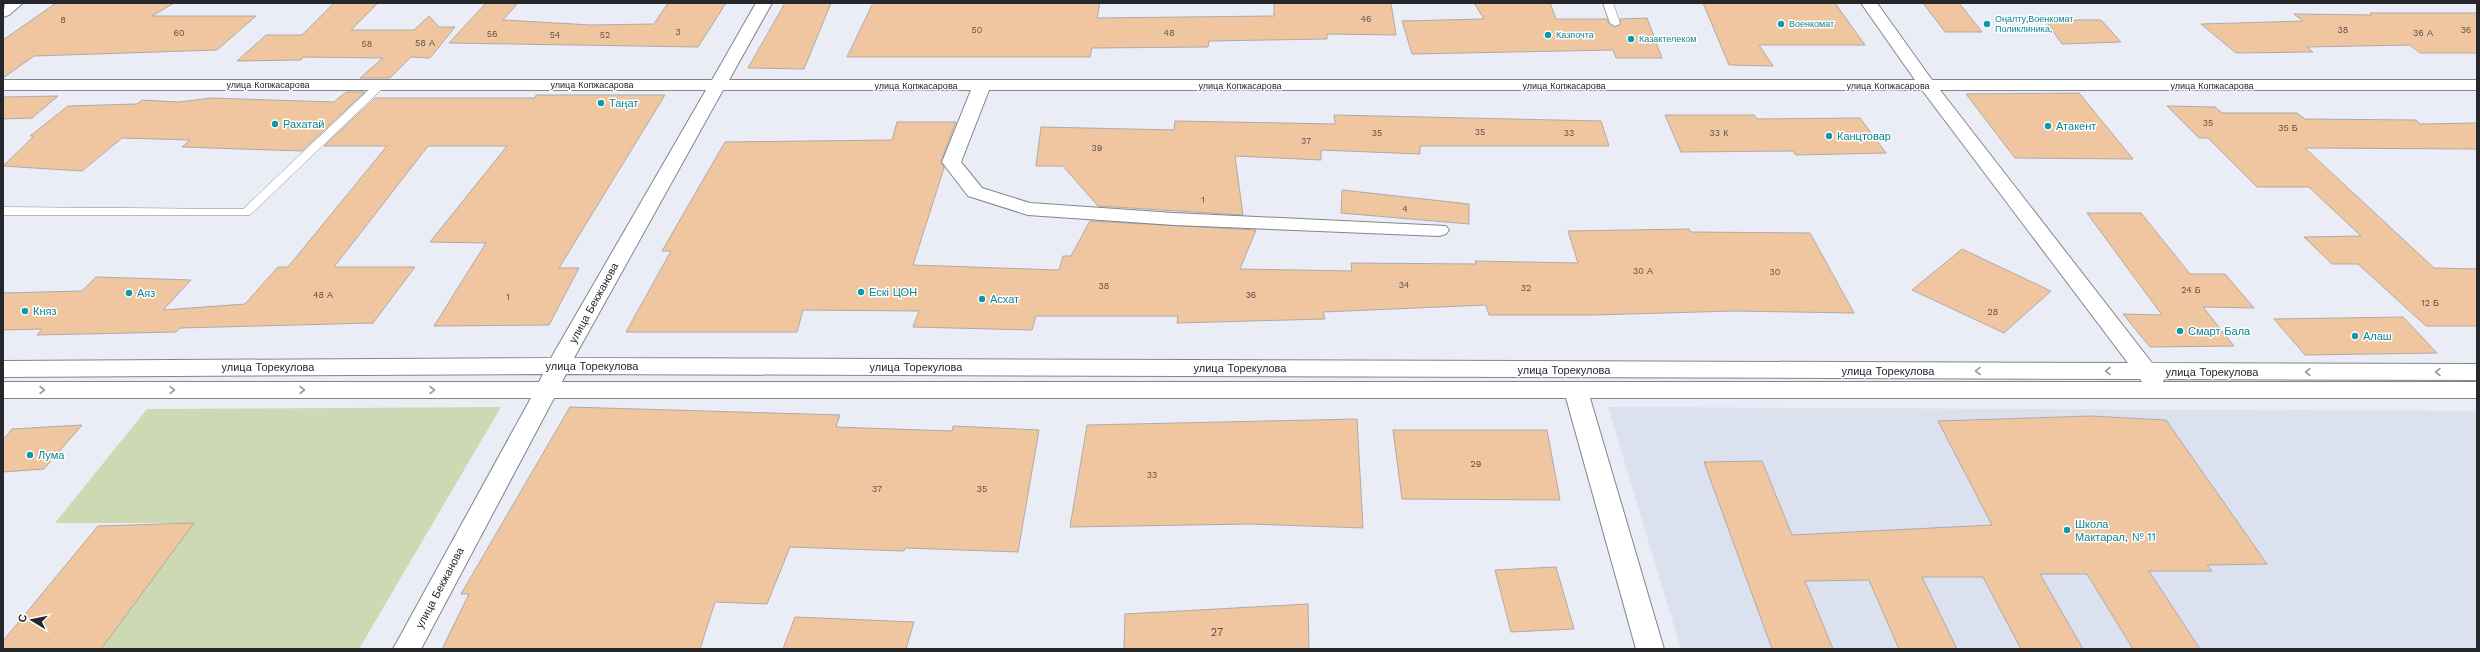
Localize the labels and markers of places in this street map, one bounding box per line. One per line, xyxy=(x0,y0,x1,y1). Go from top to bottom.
place label: Оңалту,Военкомат Поликлиника, xyxy=(1995,14,2074,34)
marker: Военкомат xyxy=(1776,19,1786,29)
place label: Военкомат xyxy=(1789,19,1834,29)
marker: Оңалту,Военкомат Поликлиника, xyxy=(1982,19,1992,29)
marker: Казпочта xyxy=(1543,30,1553,40)
place label: Казпочта xyxy=(1556,30,1594,40)
marker: Казактелеком xyxy=(1626,34,1636,44)
place label: Казактелеком xyxy=(1639,34,1697,44)
place label: Таңат xyxy=(609,97,638,110)
marker: Таңат xyxy=(596,98,606,108)
place label: Рахатай xyxy=(283,118,325,131)
marker: Рахатай xyxy=(270,119,280,129)
place label: Атакент xyxy=(2056,120,2096,133)
marker: Атакент xyxy=(2043,121,2053,131)
place label: Канцтовар xyxy=(1837,130,1891,143)
marker: Канцтовар xyxy=(1824,131,1834,141)
place label: Ескі ЦОН xyxy=(869,286,917,299)
place label: Аяз xyxy=(137,287,155,300)
marker: Ескі ЦОН xyxy=(856,287,866,297)
marker: Аяз xyxy=(124,288,134,298)
place label: Асхат xyxy=(990,293,1019,306)
marker: Асхат xyxy=(977,294,987,304)
place label: Княз xyxy=(33,305,56,318)
marker: Княз xyxy=(20,306,30,316)
place label: Смарт Бала xyxy=(2188,325,2251,338)
marker: Смарт Бала xyxy=(2175,326,2185,336)
place label: Алаш xyxy=(2363,330,2392,343)
marker: Алаш xyxy=(2350,331,2360,341)
place label: Лума xyxy=(38,449,65,462)
marker: Лума xyxy=(25,450,35,460)
place label: Школа Мактарал, № 11 xyxy=(2075,518,2156,544)
marker: Школа Мактарал, № 11 xyxy=(2062,525,2072,535)

